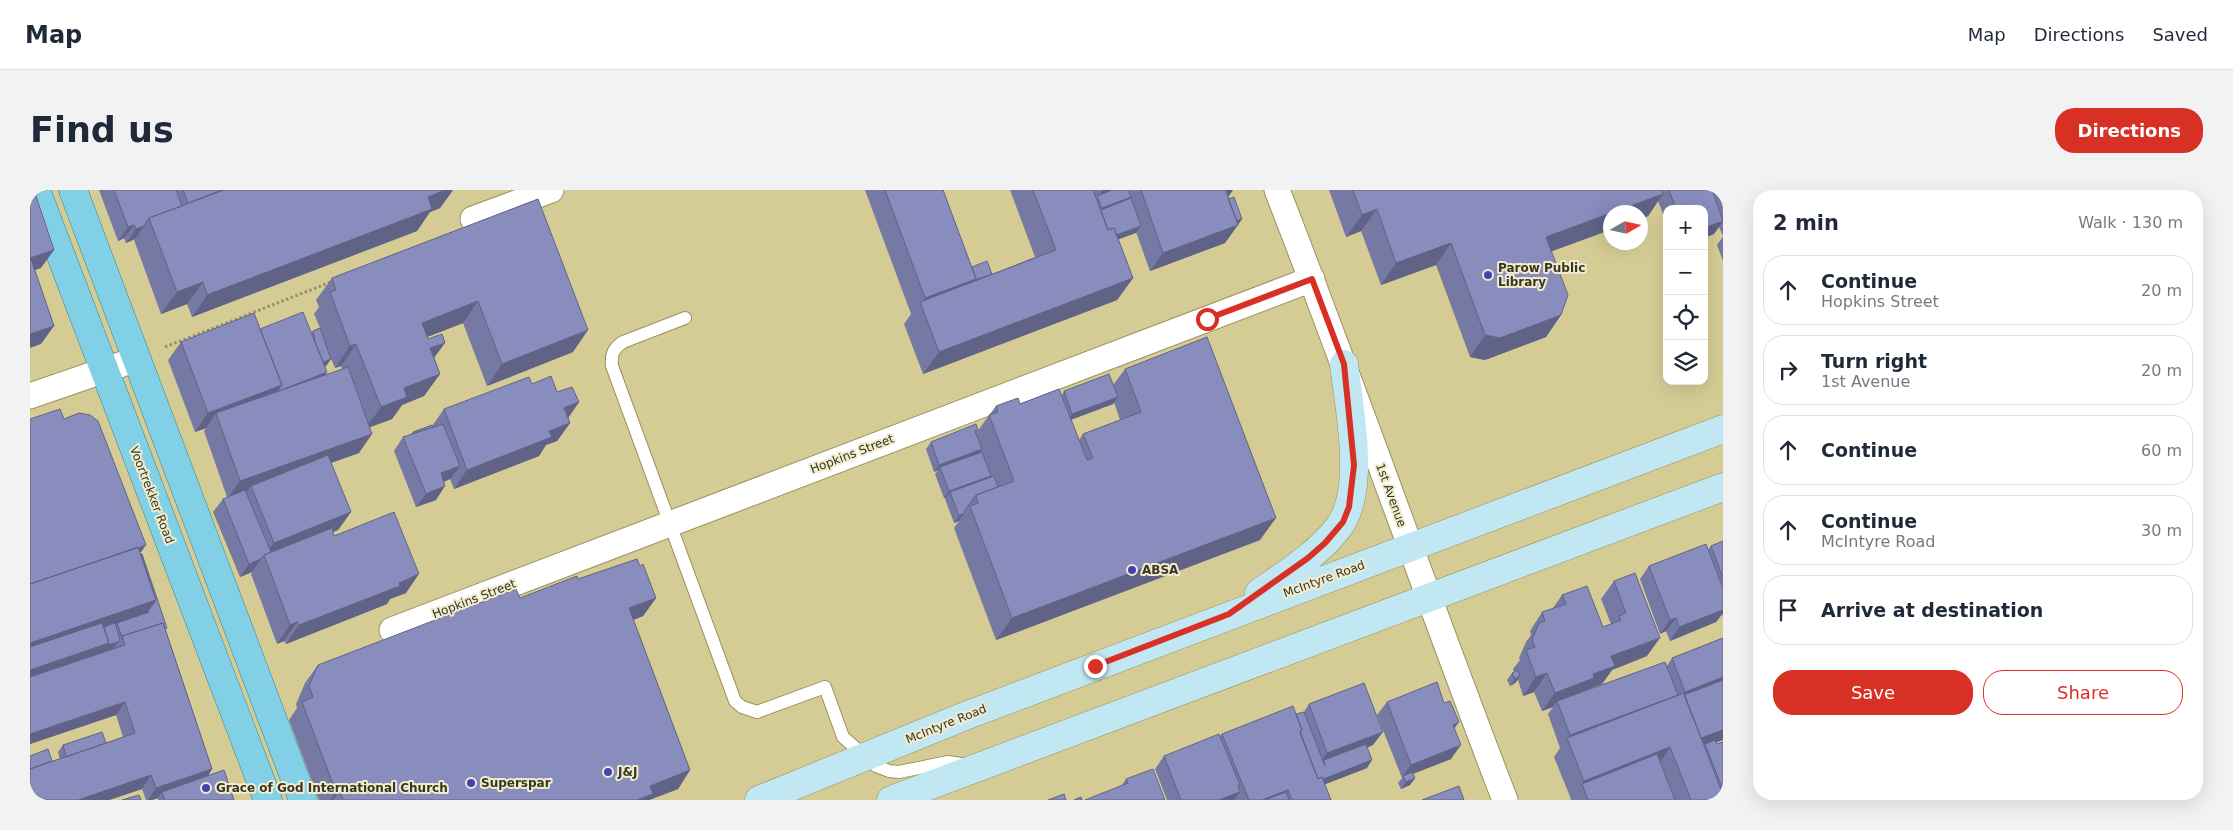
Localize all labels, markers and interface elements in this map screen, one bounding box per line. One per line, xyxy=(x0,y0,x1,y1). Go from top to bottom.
text: Map xyxy=(25,21,82,49)
text: Map xyxy=(1968,24,2006,45)
text: Directions xyxy=(2034,24,2124,45)
text: Saved xyxy=(2152,24,2208,45)
button: Directions xyxy=(2055,108,2203,153)
text: Find us xyxy=(30,110,174,150)
north arrow xyxy=(1603,205,1648,250)
map controls xyxy=(1663,205,1708,385)
button: + xyxy=(1663,205,1708,250)
text: 2 min xyxy=(1773,211,1839,235)
text: Walk · 130 m xyxy=(2078,213,2183,232)
button: − xyxy=(1663,250,1708,295)
place label: Parow Public Library xyxy=(1498,261,1585,289)
marker: Parow Public Library xyxy=(1482,269,1494,281)
text: Continue xyxy=(1821,270,1917,292)
icon: ahead xyxy=(1774,276,1802,304)
text: 20 m xyxy=(2141,281,2182,300)
text: Hopkins Street xyxy=(1821,292,1939,311)
button: locate xyxy=(1663,295,1708,340)
route start xyxy=(1196,308,1219,331)
button: layers xyxy=(1663,340,1708,385)
text: Turn right xyxy=(1821,350,1927,372)
icon: right xyxy=(1774,356,1802,384)
text: 20 m xyxy=(2141,361,2182,380)
text: 1st Avenue xyxy=(1821,372,1910,391)
street label: Hopkins Street xyxy=(808,432,896,476)
icon: ahead xyxy=(1774,436,1802,464)
text: Continue xyxy=(1821,439,1917,461)
text: 60 m xyxy=(2141,441,2182,460)
street label: Voortrekker Road xyxy=(127,444,177,546)
street label: 1st Avenue xyxy=(1373,461,1409,529)
text: Continue xyxy=(1821,510,1917,532)
icon: ahead xyxy=(1774,516,1802,544)
text: 30 m xyxy=(2141,521,2182,540)
text: McIntyre Road xyxy=(1821,532,1936,551)
street label: McIntyre Road xyxy=(1281,558,1367,600)
place label: ABSA xyxy=(1142,563,1179,577)
marker: ABSA xyxy=(1126,564,1138,576)
street label: Hopkins Street xyxy=(430,577,518,621)
icon: arrive xyxy=(1774,596,1802,624)
text: Arrive at destination xyxy=(1821,599,2043,621)
route end xyxy=(1084,655,1107,678)
button: Save xyxy=(1773,670,1973,715)
button: Share xyxy=(1983,670,2183,715)
street label: McIntyre Road xyxy=(904,701,988,747)
place label: J&J xyxy=(617,765,637,779)
marker: J&J xyxy=(602,766,614,778)
place label: Superspar xyxy=(481,776,551,790)
marker: Superspar xyxy=(465,777,477,789)
place label: Grace of God International Church xyxy=(216,781,448,795)
marker: Grace of God International Church xyxy=(200,782,212,794)

